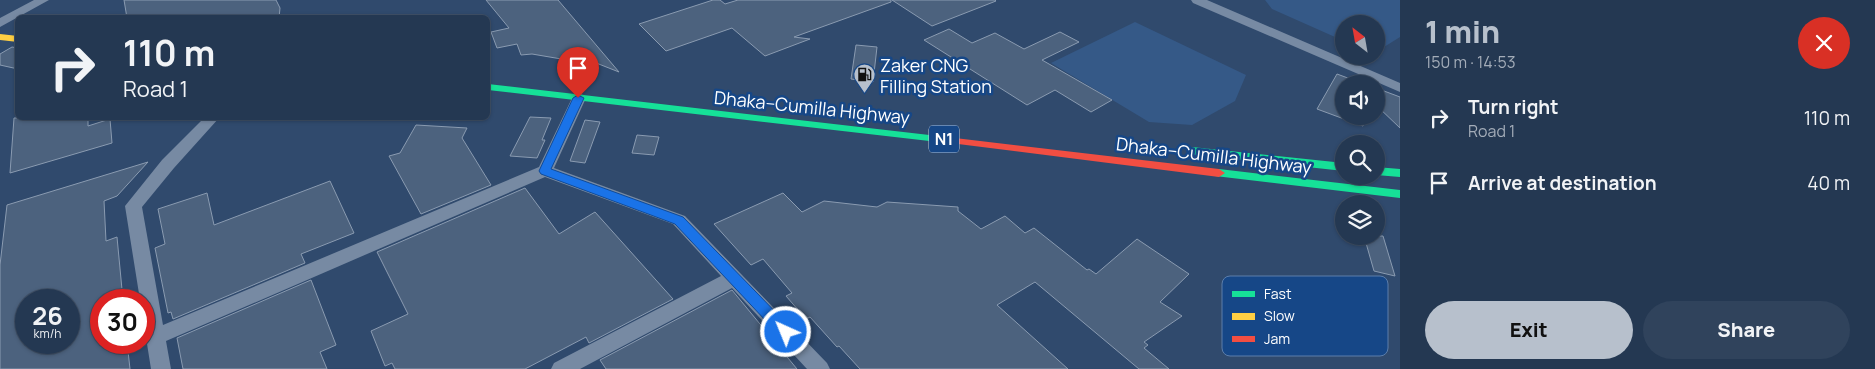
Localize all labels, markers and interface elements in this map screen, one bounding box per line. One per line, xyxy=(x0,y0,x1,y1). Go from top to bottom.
text: 1 min xyxy=(1425,11,1500,52)
north arrow xyxy=(1335,15,1385,65)
map controls xyxy=(1335,15,1385,245)
button: close xyxy=(1798,17,1850,69)
text: 110 m xyxy=(123,29,215,77)
icon: right xyxy=(40,35,105,100)
pin xyxy=(557,47,599,98)
text: 150 m · 14:53 xyxy=(1425,51,1516,73)
place label: Zaker CNG Filling Station xyxy=(880,53,992,98)
icon: arrive xyxy=(564,54,592,82)
fuel station icon: Zaker CNG Filling Station xyxy=(852,63,876,94)
text: Road 1 xyxy=(123,74,188,104)
button: sound xyxy=(1335,75,1385,125)
street label: Dhaka–Cumilla Highway xyxy=(713,85,911,129)
text: Turn right xyxy=(1468,94,1558,120)
icon: right xyxy=(1425,104,1453,132)
text: 110 m xyxy=(1804,105,1850,131)
text: Road 1 xyxy=(1468,120,1515,142)
road number: N1 xyxy=(929,126,959,152)
street label: Dhaka–Cumilla Highway xyxy=(1115,131,1314,179)
button: search xyxy=(1335,135,1385,185)
icon: arrive xyxy=(1425,169,1453,197)
text: Arrive at destination xyxy=(1468,170,1657,196)
text: 40 m xyxy=(1807,170,1850,196)
button: layers xyxy=(1335,195,1385,245)
legend xyxy=(1222,276,1388,356)
text: Fast xyxy=(1264,284,1292,303)
speed limit sign: 30 xyxy=(90,289,155,354)
text: 26 xyxy=(32,298,63,333)
button: Exit xyxy=(1425,301,1633,359)
button: Share xyxy=(1643,301,1850,359)
position arrow xyxy=(759,305,811,357)
text: Slow xyxy=(1264,306,1295,325)
text: km/h xyxy=(34,325,61,342)
text: Jam xyxy=(1264,329,1290,348)

